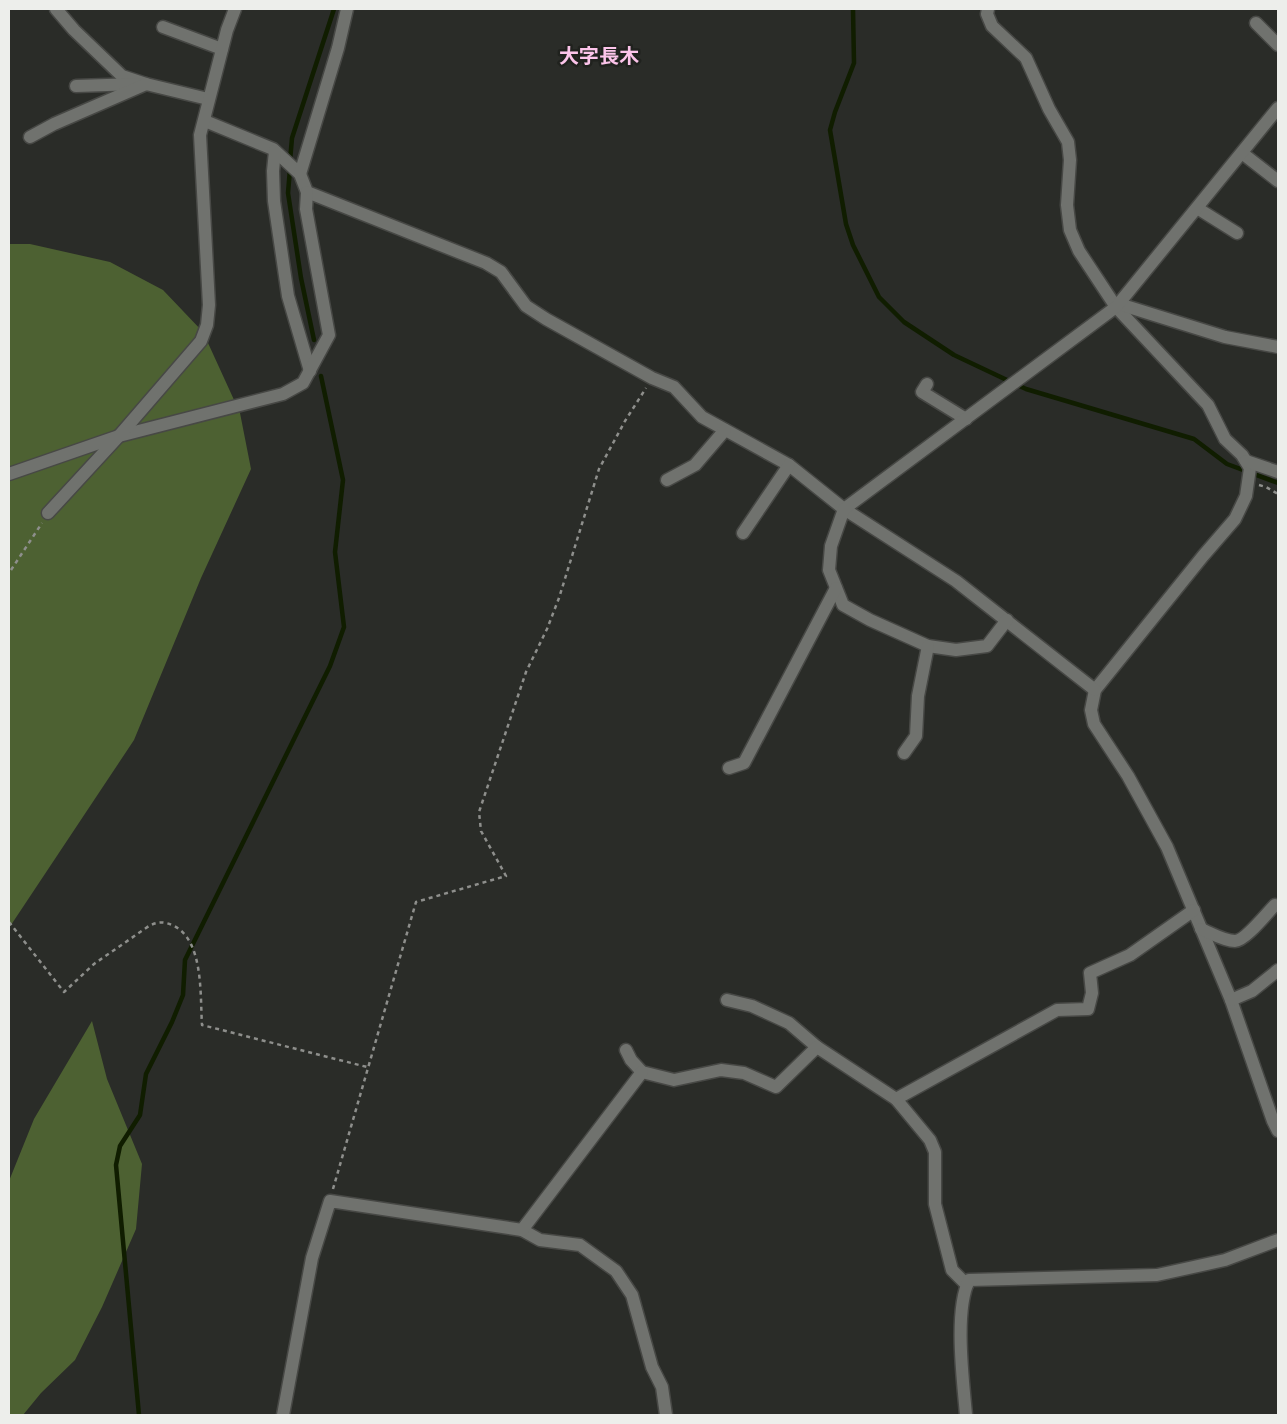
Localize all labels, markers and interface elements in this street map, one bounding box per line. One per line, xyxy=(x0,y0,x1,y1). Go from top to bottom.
district label: 大字長木 xyxy=(559,44,639,68)

